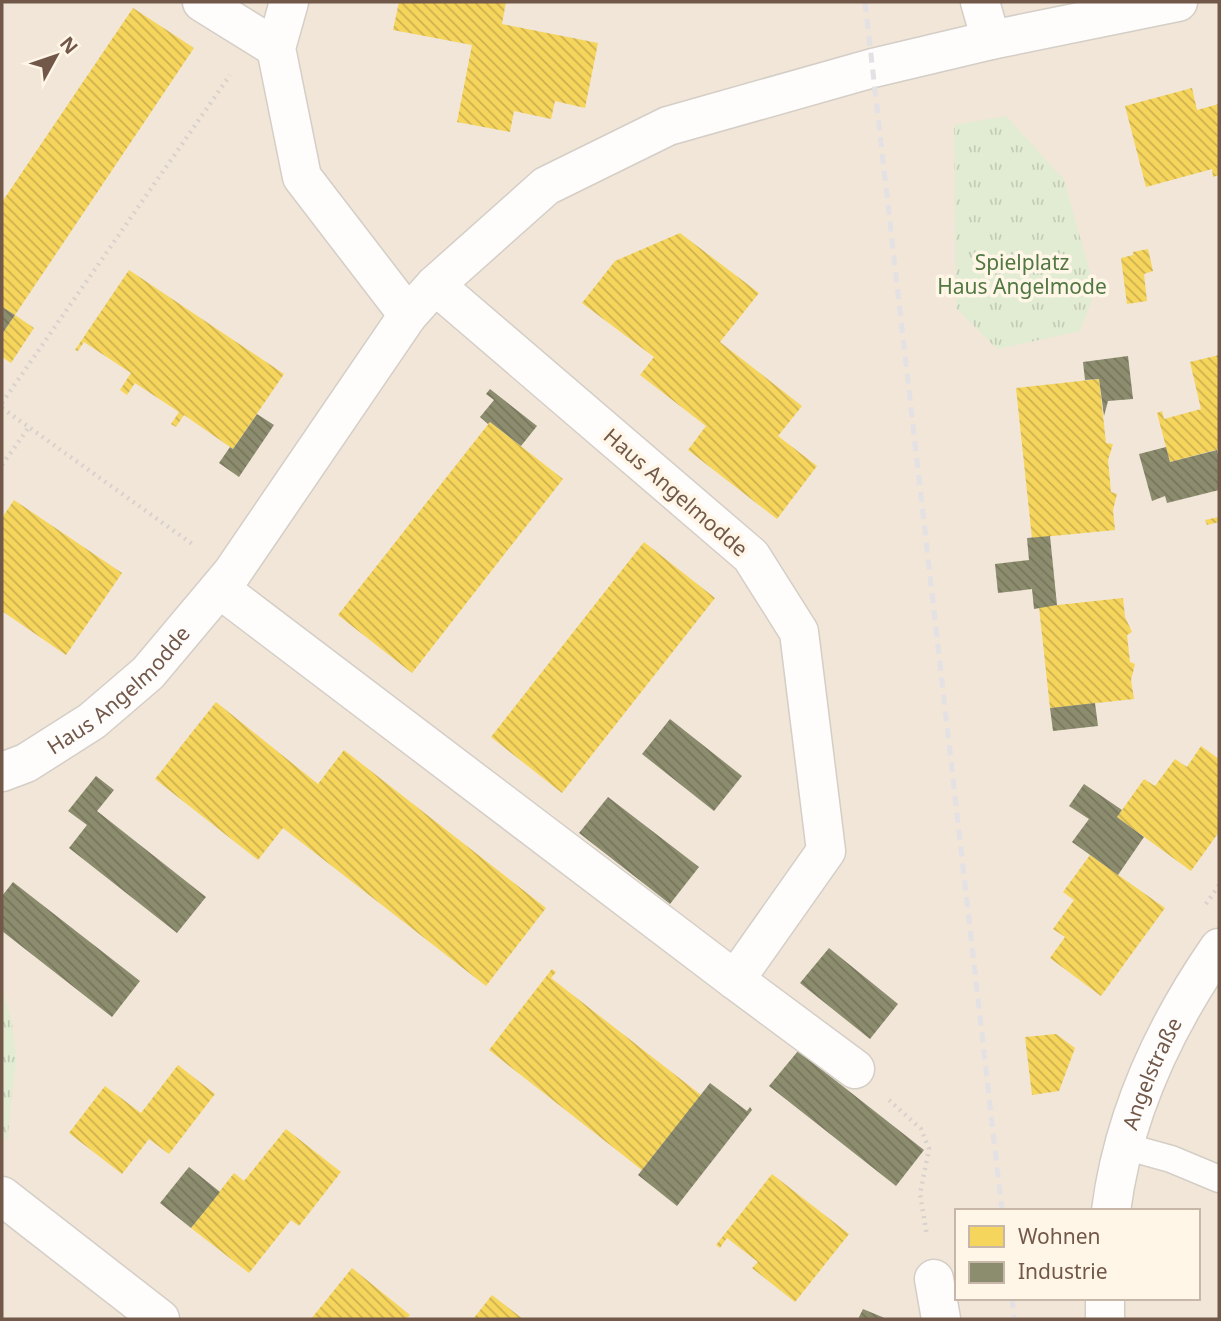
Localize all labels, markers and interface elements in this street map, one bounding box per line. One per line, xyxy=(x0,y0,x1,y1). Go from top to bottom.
north arrow xyxy=(21,21,91,91)
text: N xyxy=(54,31,84,59)
park label: Spielplatz Haus Angelmode xyxy=(937,248,1107,300)
street label: Haus Angelmodde xyxy=(598,422,754,562)
street label: Haus Angelmodde xyxy=(41,620,196,760)
street label: Angelstraße xyxy=(1116,1012,1188,1133)
legend xyxy=(955,1209,1200,1300)
text: Wohnen xyxy=(1018,1222,1101,1250)
text: Industrie xyxy=(1018,1257,1108,1285)

